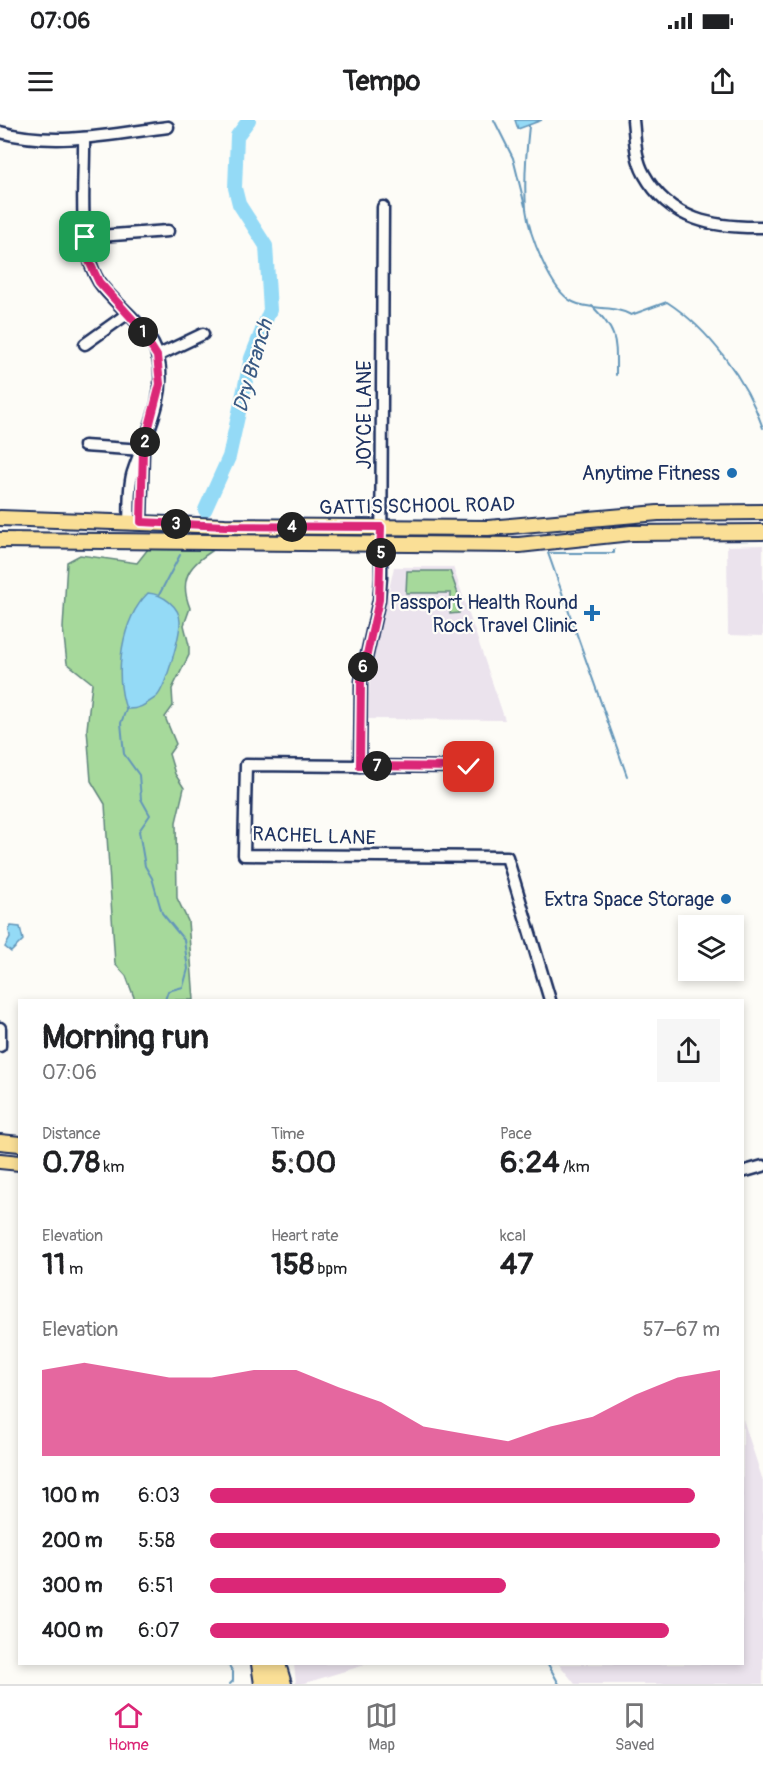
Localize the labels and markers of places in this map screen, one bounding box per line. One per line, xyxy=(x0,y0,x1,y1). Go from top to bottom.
pin xyxy=(59,211,110,262)
pin: 1 xyxy=(128,317,158,347)
pin: 2 xyxy=(130,427,160,457)
place label: Anytime Fitness xyxy=(582,461,720,486)
marker: Anytime Fitness xyxy=(725,466,739,480)
pin: 3 xyxy=(161,509,191,539)
pin: 4 xyxy=(277,512,307,542)
pin: 5 xyxy=(366,538,396,568)
place label: Passport Health Round Rock Travel Clinic xyxy=(390,590,578,638)
marker: Passport Health Round Rock Travel Clinic xyxy=(583,604,601,622)
pin: 6 xyxy=(348,652,378,682)
pin xyxy=(443,741,494,792)
pin: 7 xyxy=(362,751,392,781)
place label: Extra Space Storage xyxy=(544,887,714,912)
marker: Extra Space Storage xyxy=(719,892,733,906)

